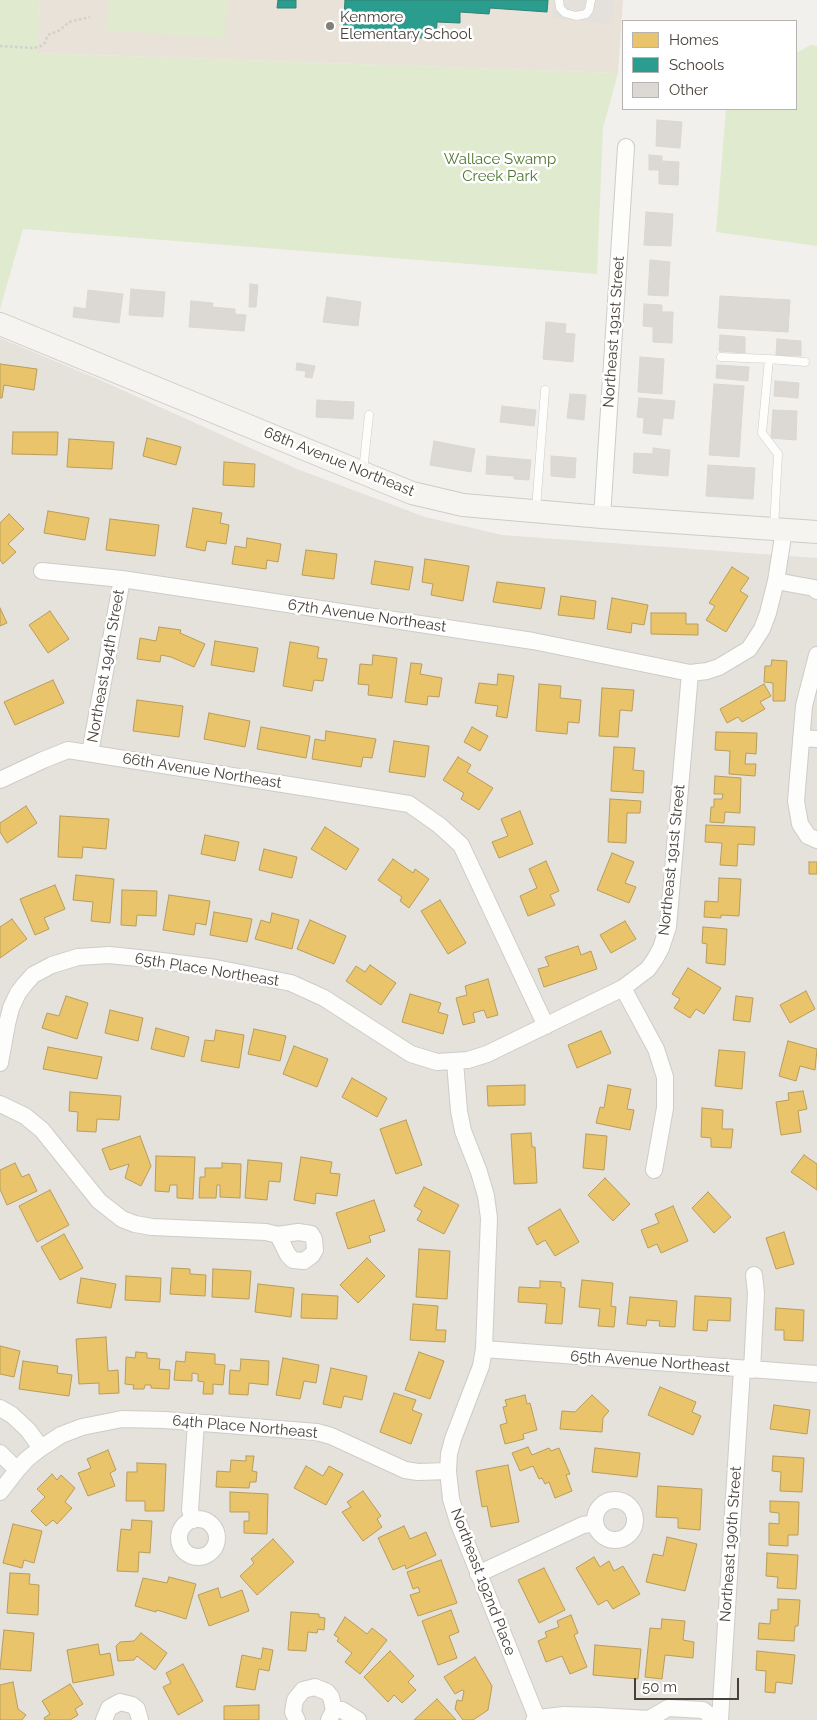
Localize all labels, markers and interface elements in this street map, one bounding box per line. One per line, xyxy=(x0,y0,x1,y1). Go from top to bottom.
place label: Kenmore Elementary School xyxy=(340,8,472,43)
marker: Kenmore Elementary School xyxy=(324,20,336,32)
legend xyxy=(622,20,797,110)
text: Homes xyxy=(669,31,719,49)
text: Schools xyxy=(669,56,724,74)
text: Other xyxy=(669,81,708,99)
park label: Wallace Swamp Creek Park xyxy=(444,150,556,185)
street label: Northeast 191st Street xyxy=(600,256,628,408)
street label: 68th Avenue Northeast xyxy=(261,424,417,500)
street label: Northeast 194th Street xyxy=(84,588,128,744)
street label: 67th Avenue Northeast xyxy=(287,596,447,636)
street label: 66th Avenue Northeast xyxy=(121,750,283,792)
street label: Northeast 191st Street xyxy=(655,784,689,936)
street label: 65th Place Northeast xyxy=(134,950,280,990)
street label: 65th Avenue Northeast xyxy=(570,1347,730,1377)
street label: 64th Place Northeast xyxy=(172,1412,318,1442)
street label: Northeast 190th Street xyxy=(717,1466,745,1622)
street label: Northeast 192nd Place xyxy=(447,1506,519,1658)
scale bar xyxy=(637,1668,742,1700)
text: 50 m xyxy=(642,1678,677,1696)

